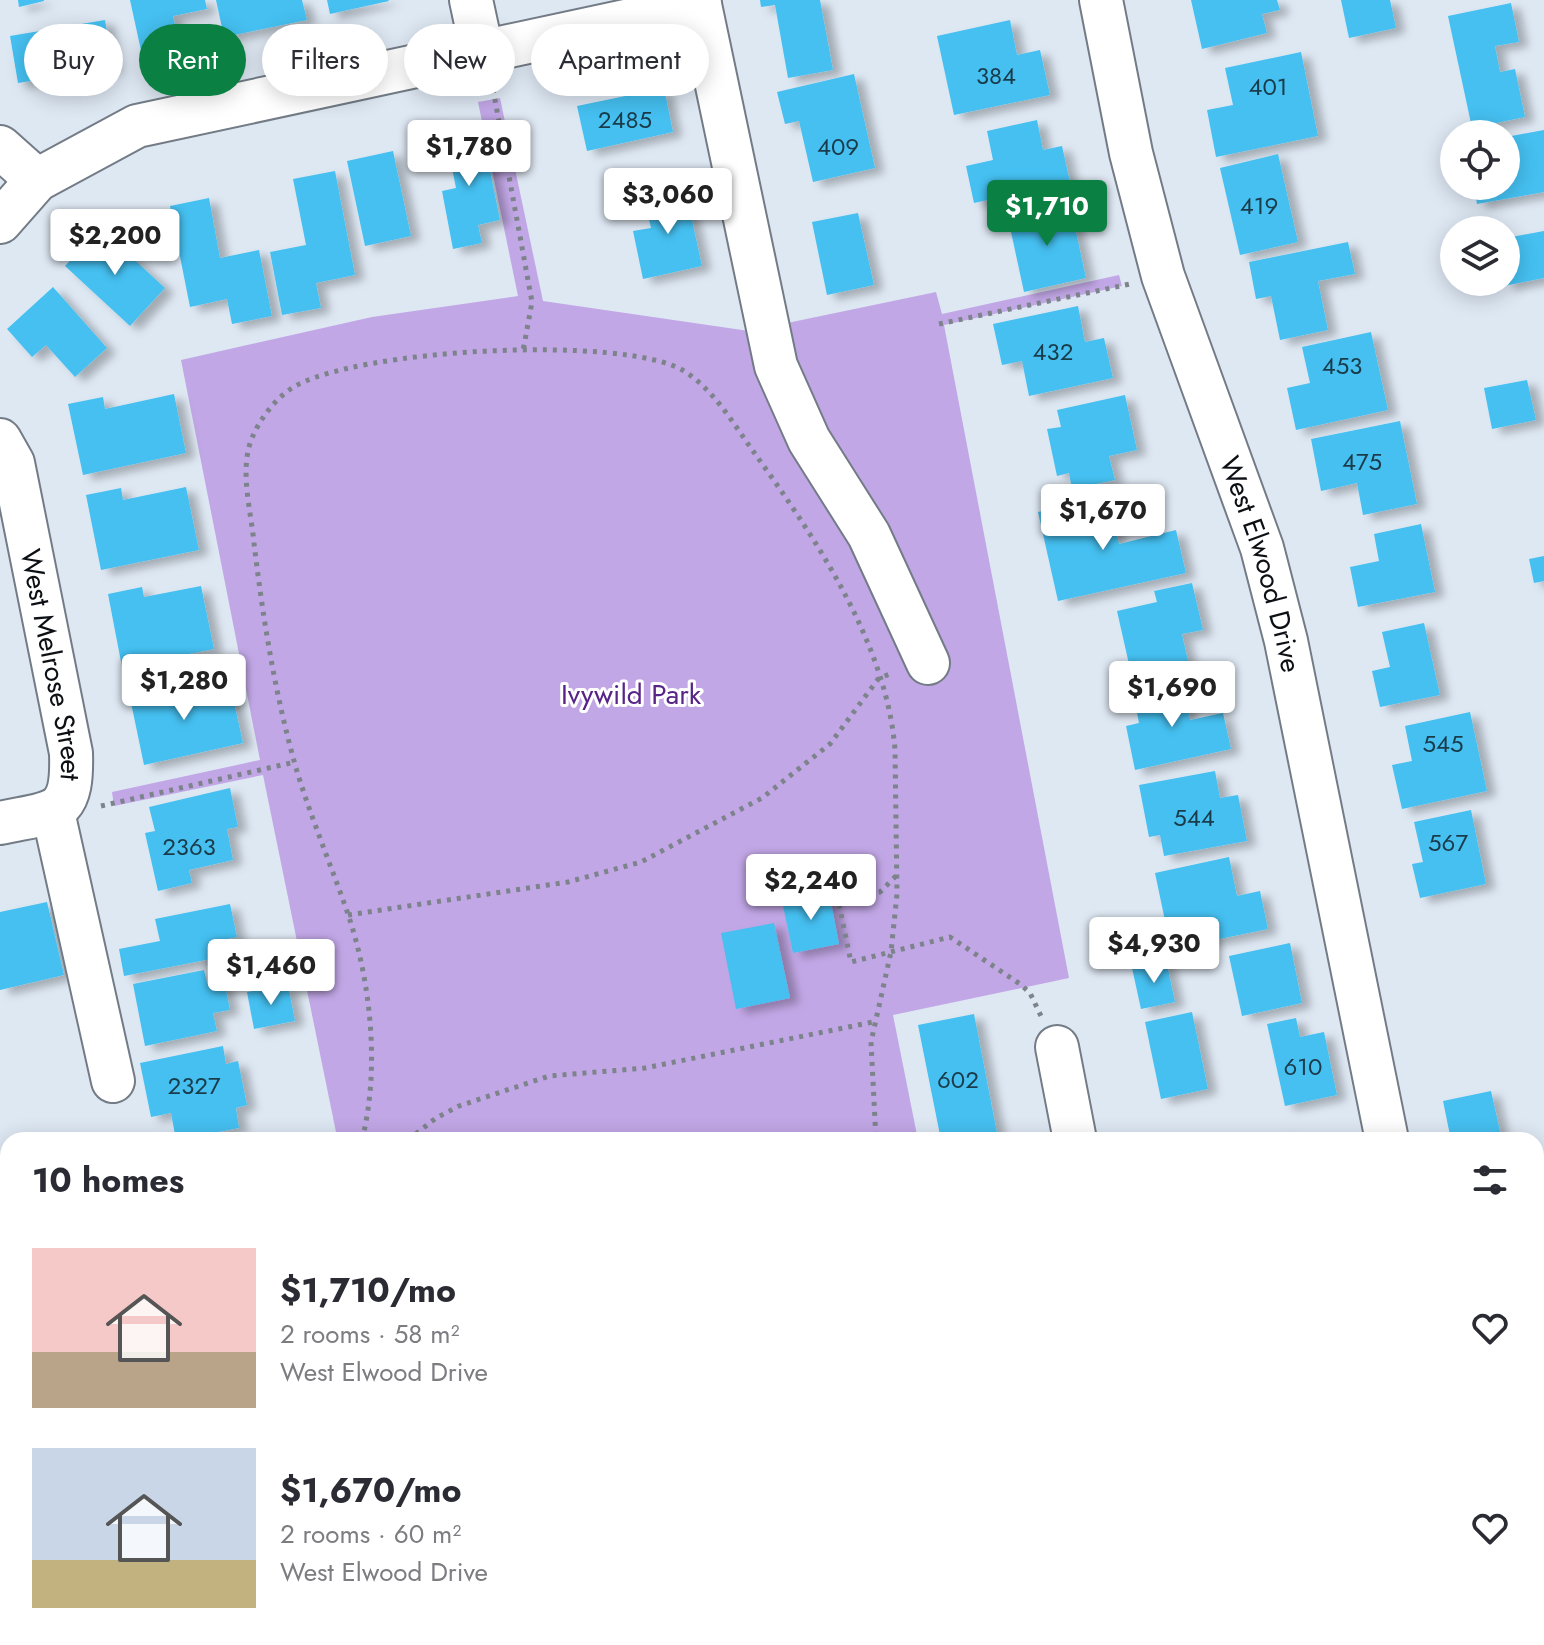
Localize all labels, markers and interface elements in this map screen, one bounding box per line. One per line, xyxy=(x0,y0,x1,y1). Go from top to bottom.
chip: Buy xyxy=(24,24,123,96)
chip: Rent xyxy=(139,24,246,96)
chip: Filters xyxy=(262,24,388,96)
chip: New xyxy=(404,24,515,96)
chip: Apartment xyxy=(531,24,709,96)
house number: 384 xyxy=(976,58,1016,93)
house number: 401 xyxy=(1248,69,1288,104)
house number: 2485 xyxy=(598,102,652,137)
pin: $1,780 xyxy=(404,120,534,188)
map controls xyxy=(1440,120,1520,296)
button: locate xyxy=(1440,120,1520,200)
text: $1,780 xyxy=(425,127,513,165)
house number: 409 xyxy=(817,129,859,164)
pin: $3,060 xyxy=(603,168,733,236)
text: $3,060 xyxy=(622,175,714,213)
pin: $1,710 xyxy=(982,180,1112,248)
text: $1,710 xyxy=(1005,187,1089,225)
house number: 419 xyxy=(1240,188,1278,223)
pin: $2,200 xyxy=(50,209,180,277)
text: $2,200 xyxy=(68,216,162,254)
button: layers xyxy=(1440,216,1520,296)
house number: 432 xyxy=(1033,334,1073,369)
house number: 453 xyxy=(1322,348,1362,383)
house number: 475 xyxy=(1342,444,1382,479)
street label: West Elwood Drive xyxy=(1210,450,1312,676)
pin: $1,670 xyxy=(1038,484,1168,552)
text: $1,670 xyxy=(1059,491,1147,529)
street label: West Melrose Street xyxy=(10,545,92,783)
pin: $1,280 xyxy=(119,654,249,722)
text: $1,280 xyxy=(140,661,228,699)
pin: $1,690 xyxy=(1107,661,1237,729)
text: $1,690 xyxy=(1127,668,1217,706)
park label: Ivywild Park xyxy=(561,674,702,715)
house number: 545 xyxy=(1422,726,1464,761)
house number: 544 xyxy=(1173,800,1215,835)
house number: 567 xyxy=(1428,825,1468,860)
house number: 2363 xyxy=(162,829,216,864)
pin: $2,240 xyxy=(746,854,876,922)
text: $2,240 xyxy=(764,861,858,899)
pin: $4,930 xyxy=(1089,917,1219,985)
text: $4,930 xyxy=(1107,924,1201,962)
pin: $1,460 xyxy=(206,939,336,1007)
text: $1,460 xyxy=(226,946,316,984)
house number: 610 xyxy=(1283,1049,1323,1084)
house number: 602 xyxy=(937,1062,979,1097)
house number: 2327 xyxy=(167,1068,221,1103)
text: 10 homes xyxy=(32,1156,184,1205)
icon: filters xyxy=(1468,1158,1512,1202)
text: $1,710/mo xyxy=(280,1266,456,1315)
icon: home xyxy=(96,1280,192,1376)
icon: heart xyxy=(1468,1306,1512,1350)
text: 2 rooms · 58 m² xyxy=(280,1315,460,1353)
text: West Elwood Drive xyxy=(280,1353,488,1391)
text: $1,670/mo xyxy=(280,1466,461,1515)
icon: home xyxy=(96,1480,192,1576)
icon: heart xyxy=(1468,1506,1512,1550)
text: 2 rooms · 60 m² xyxy=(280,1515,461,1553)
text: West Elwood Drive xyxy=(280,1553,488,1591)

